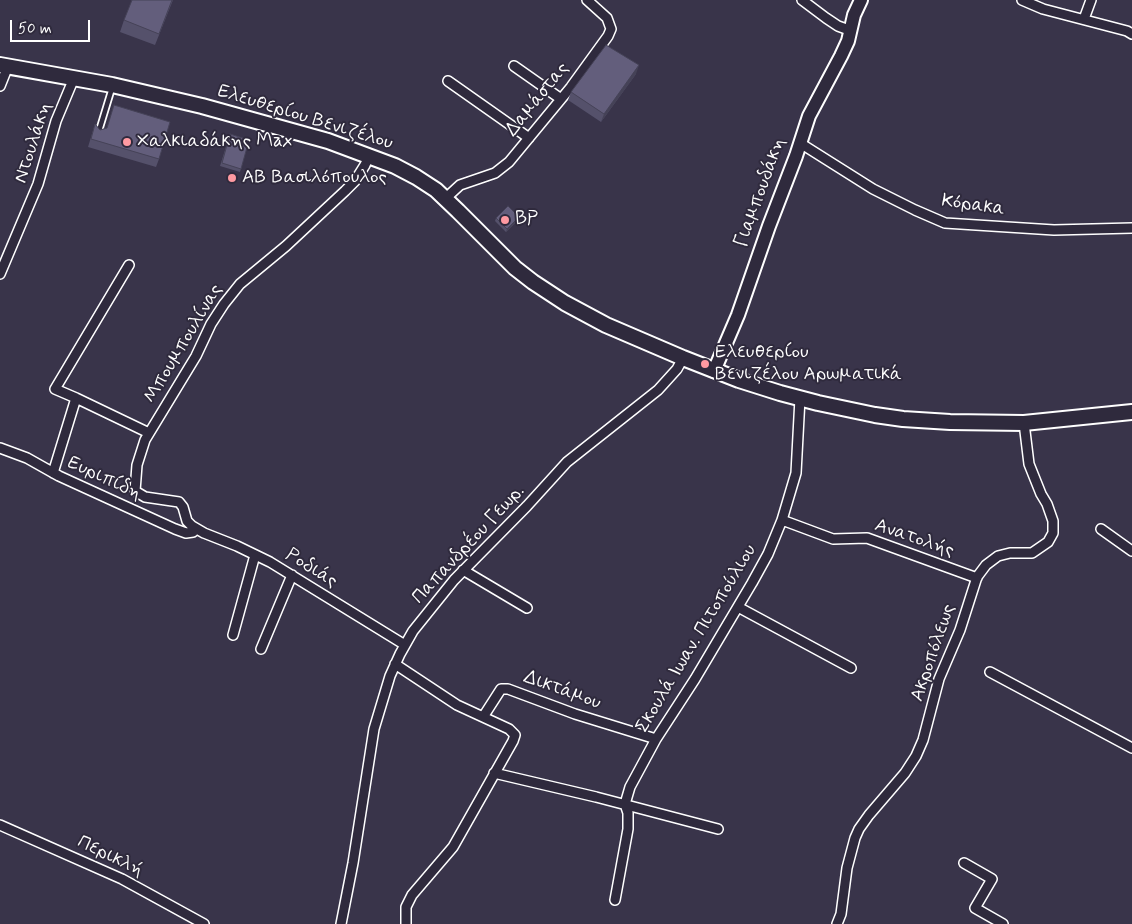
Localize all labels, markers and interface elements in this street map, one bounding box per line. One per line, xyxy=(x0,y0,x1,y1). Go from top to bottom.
scale bar xyxy=(12,10,92,42)
text: 50 m xyxy=(18,19,52,39)
street label: Δαμάστας xyxy=(501,58,575,142)
street label: Ελευθερίου Βενιζέλου xyxy=(215,80,395,156)
street label: Ντουλάκη xyxy=(10,100,58,186)
place label: Χαλκιαδάκης Max xyxy=(137,131,292,153)
street label: Γιαμπουδάκη xyxy=(731,135,791,251)
marker: Χαλκιαδάκης Max xyxy=(121,136,133,148)
place label: ΑΒ Βασιλόπουλος xyxy=(242,167,387,189)
marker: ΑΒ Βασιλόπουλος xyxy=(226,172,238,184)
street label: Κόρακα xyxy=(940,190,1006,222)
place label: BP xyxy=(515,209,538,231)
marker: BP xyxy=(499,214,511,226)
street label: Μπουμπουλίνας xyxy=(140,280,228,408)
place label: Ελευθερίου Βενιζέλου Αρωματικά xyxy=(715,342,902,386)
marker: Ελευθερίου Βενιζέλου Αρωματικά xyxy=(699,358,711,370)
street label: Ευριπίδη xyxy=(63,452,145,506)
street label: Παπανδρέου Γεωρ. xyxy=(408,481,530,609)
street label: Ανατολής xyxy=(871,515,957,563)
street label: Σκουλά Ιωαν. Πιτοπούλιου xyxy=(632,541,762,737)
street label: Ροδιάς xyxy=(281,544,341,594)
street label: Ακροπόλεως xyxy=(907,601,961,705)
street label: Δικτάμου xyxy=(520,667,604,715)
street label: Περικλή xyxy=(73,831,147,883)

